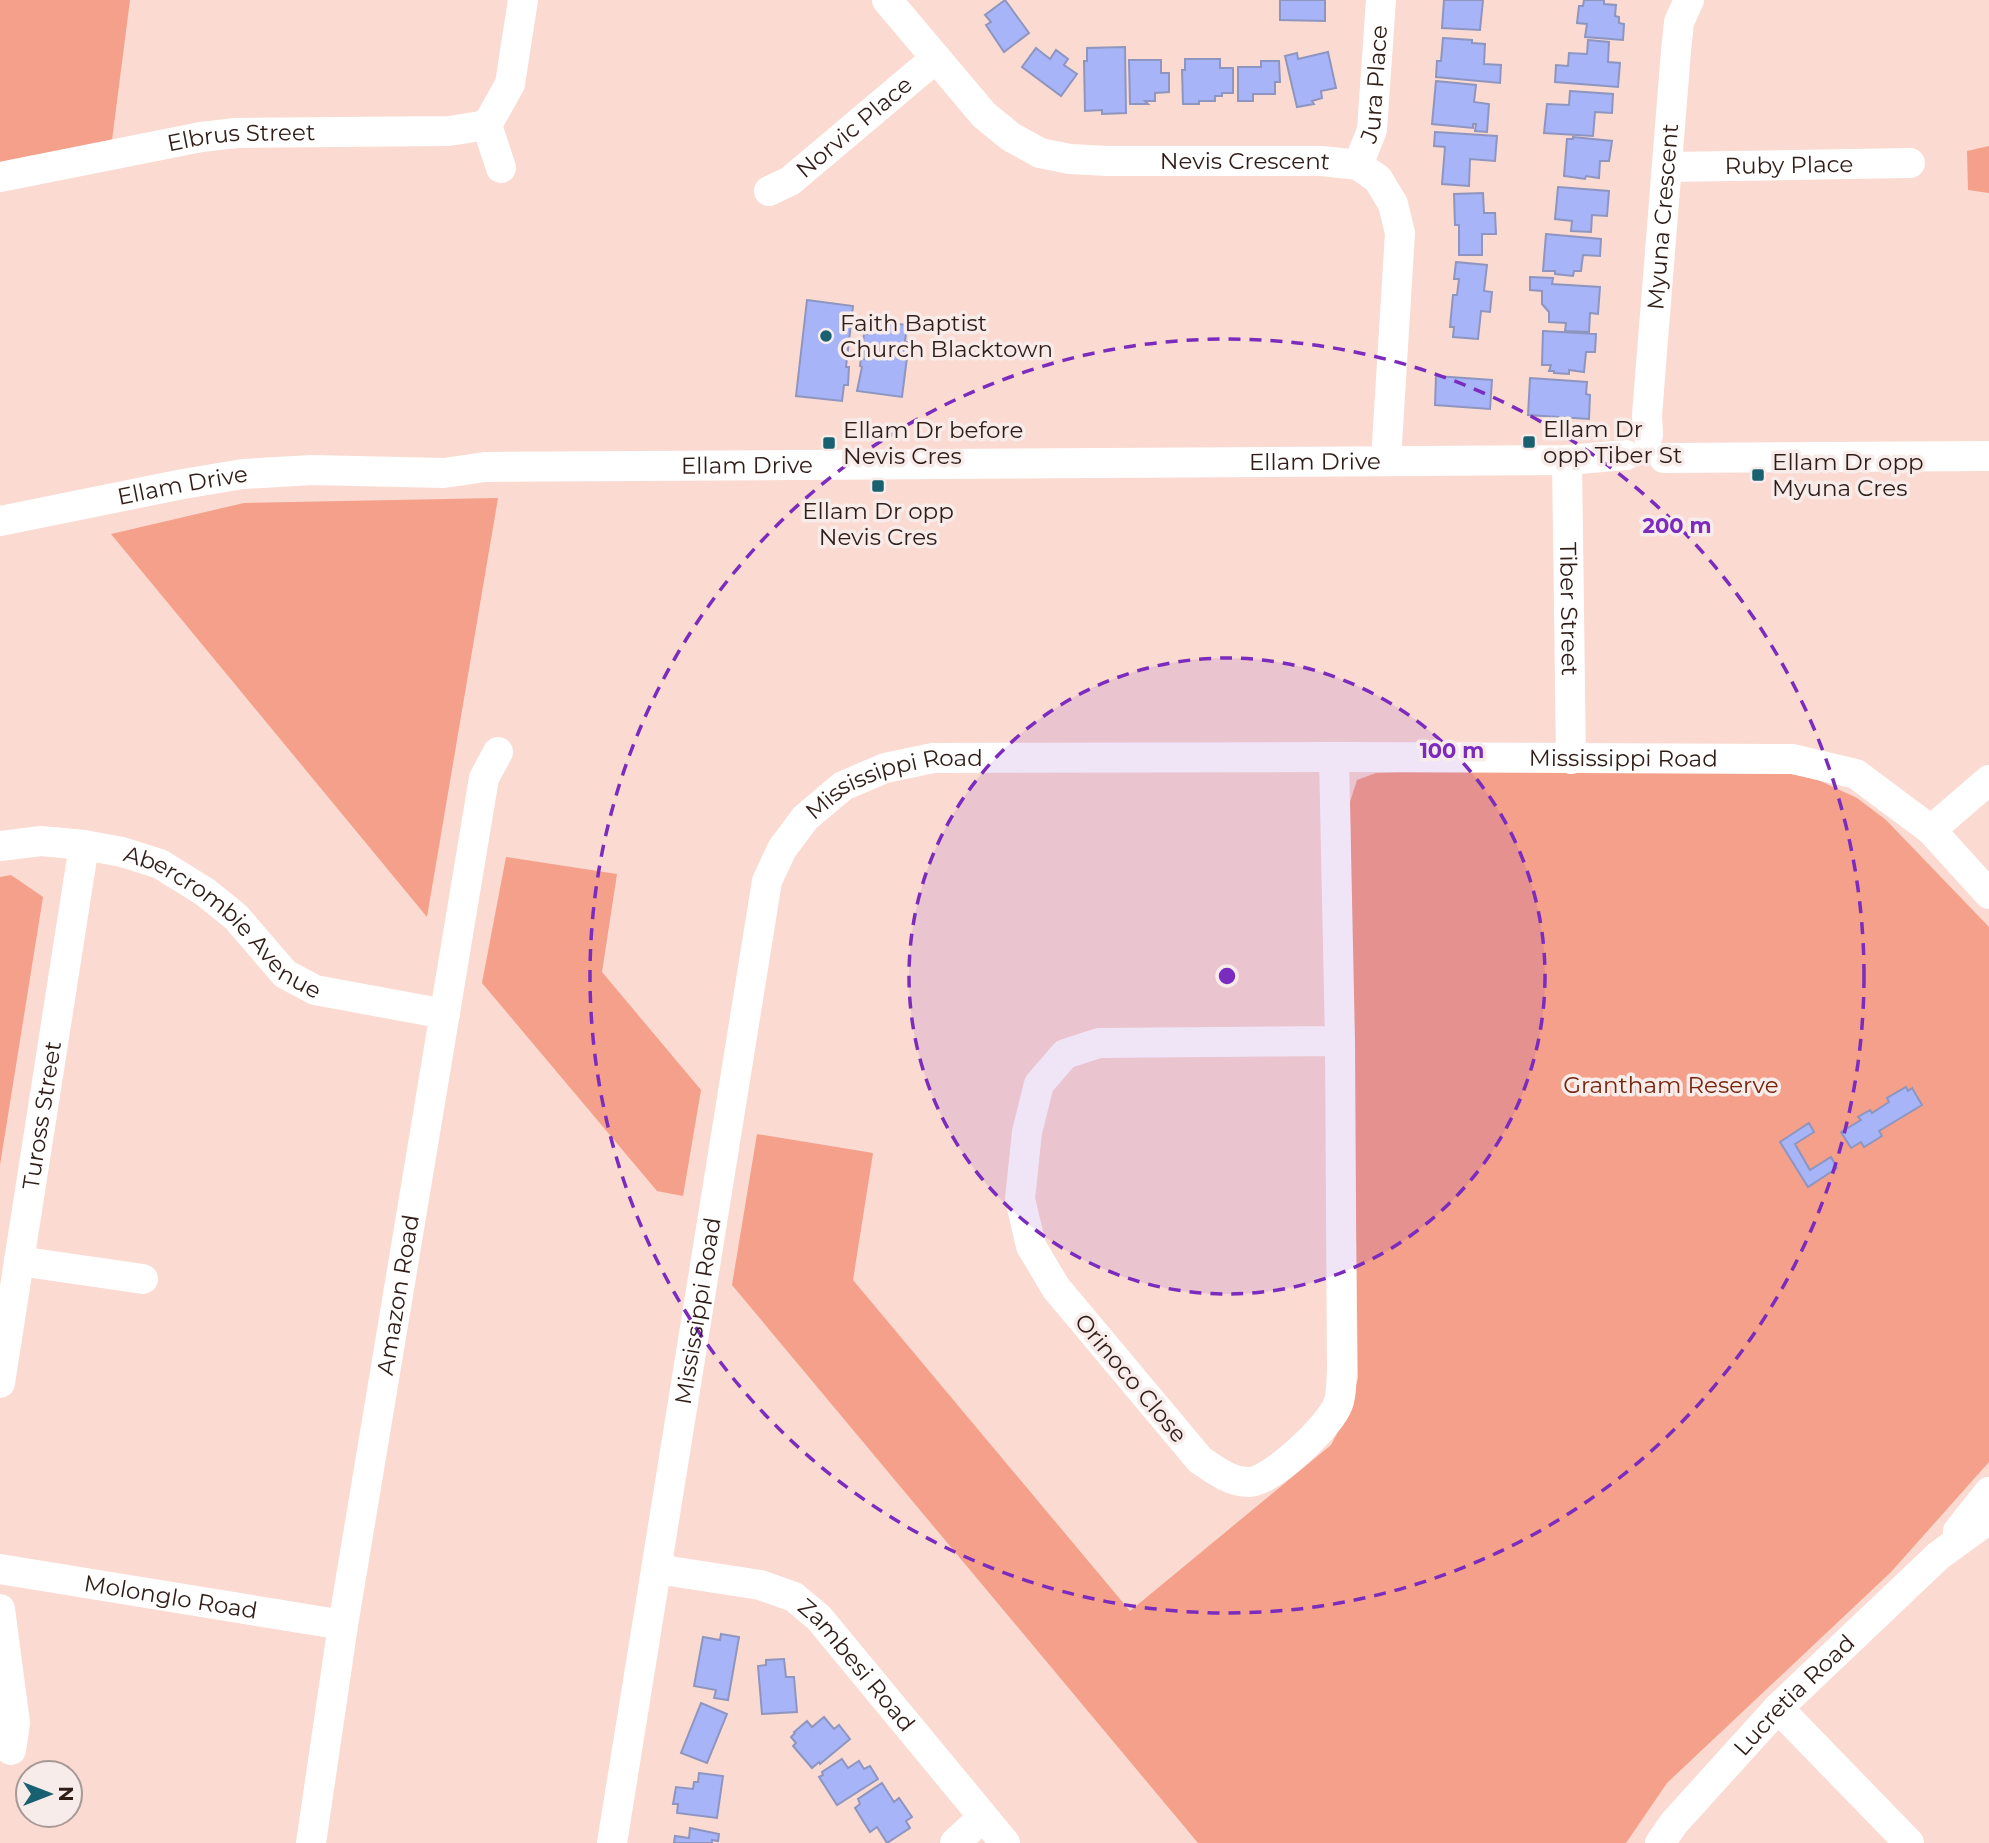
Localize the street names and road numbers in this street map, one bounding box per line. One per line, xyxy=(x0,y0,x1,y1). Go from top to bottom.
street label: Jura Place xyxy=(1354,24,1393,148)
street label: Norvic Place xyxy=(790,70,918,184)
street label: Elbrus Street xyxy=(165,118,315,157)
street label: Myuna Crescent xyxy=(1641,122,1684,311)
street label: Nevis Crescent xyxy=(1160,147,1332,176)
street label: Ruby Place xyxy=(1724,150,1854,180)
street label: Ellam Drive xyxy=(1249,447,1381,476)
street label: Ellam Drive xyxy=(681,451,813,480)
street label: Ellam Drive xyxy=(115,459,250,511)
street label: Tiber Street xyxy=(1554,542,1584,676)
street label: Mississippi Road xyxy=(800,743,983,825)
street label: Mississippi Road xyxy=(1529,744,1718,773)
street label: Abercrombie Avenue xyxy=(120,839,326,1005)
street label: Tuross Street xyxy=(16,1039,67,1191)
street label: Amazon Road xyxy=(371,1213,425,1377)
street label: Mississippi Road xyxy=(669,1215,727,1406)
street label: Orinoco Close xyxy=(1069,1308,1193,1448)
street label: Molonglo Road xyxy=(82,1569,259,1625)
street label: Zambesi Road xyxy=(792,1592,921,1737)
street label: Lucretia Road xyxy=(1728,1629,1861,1761)

